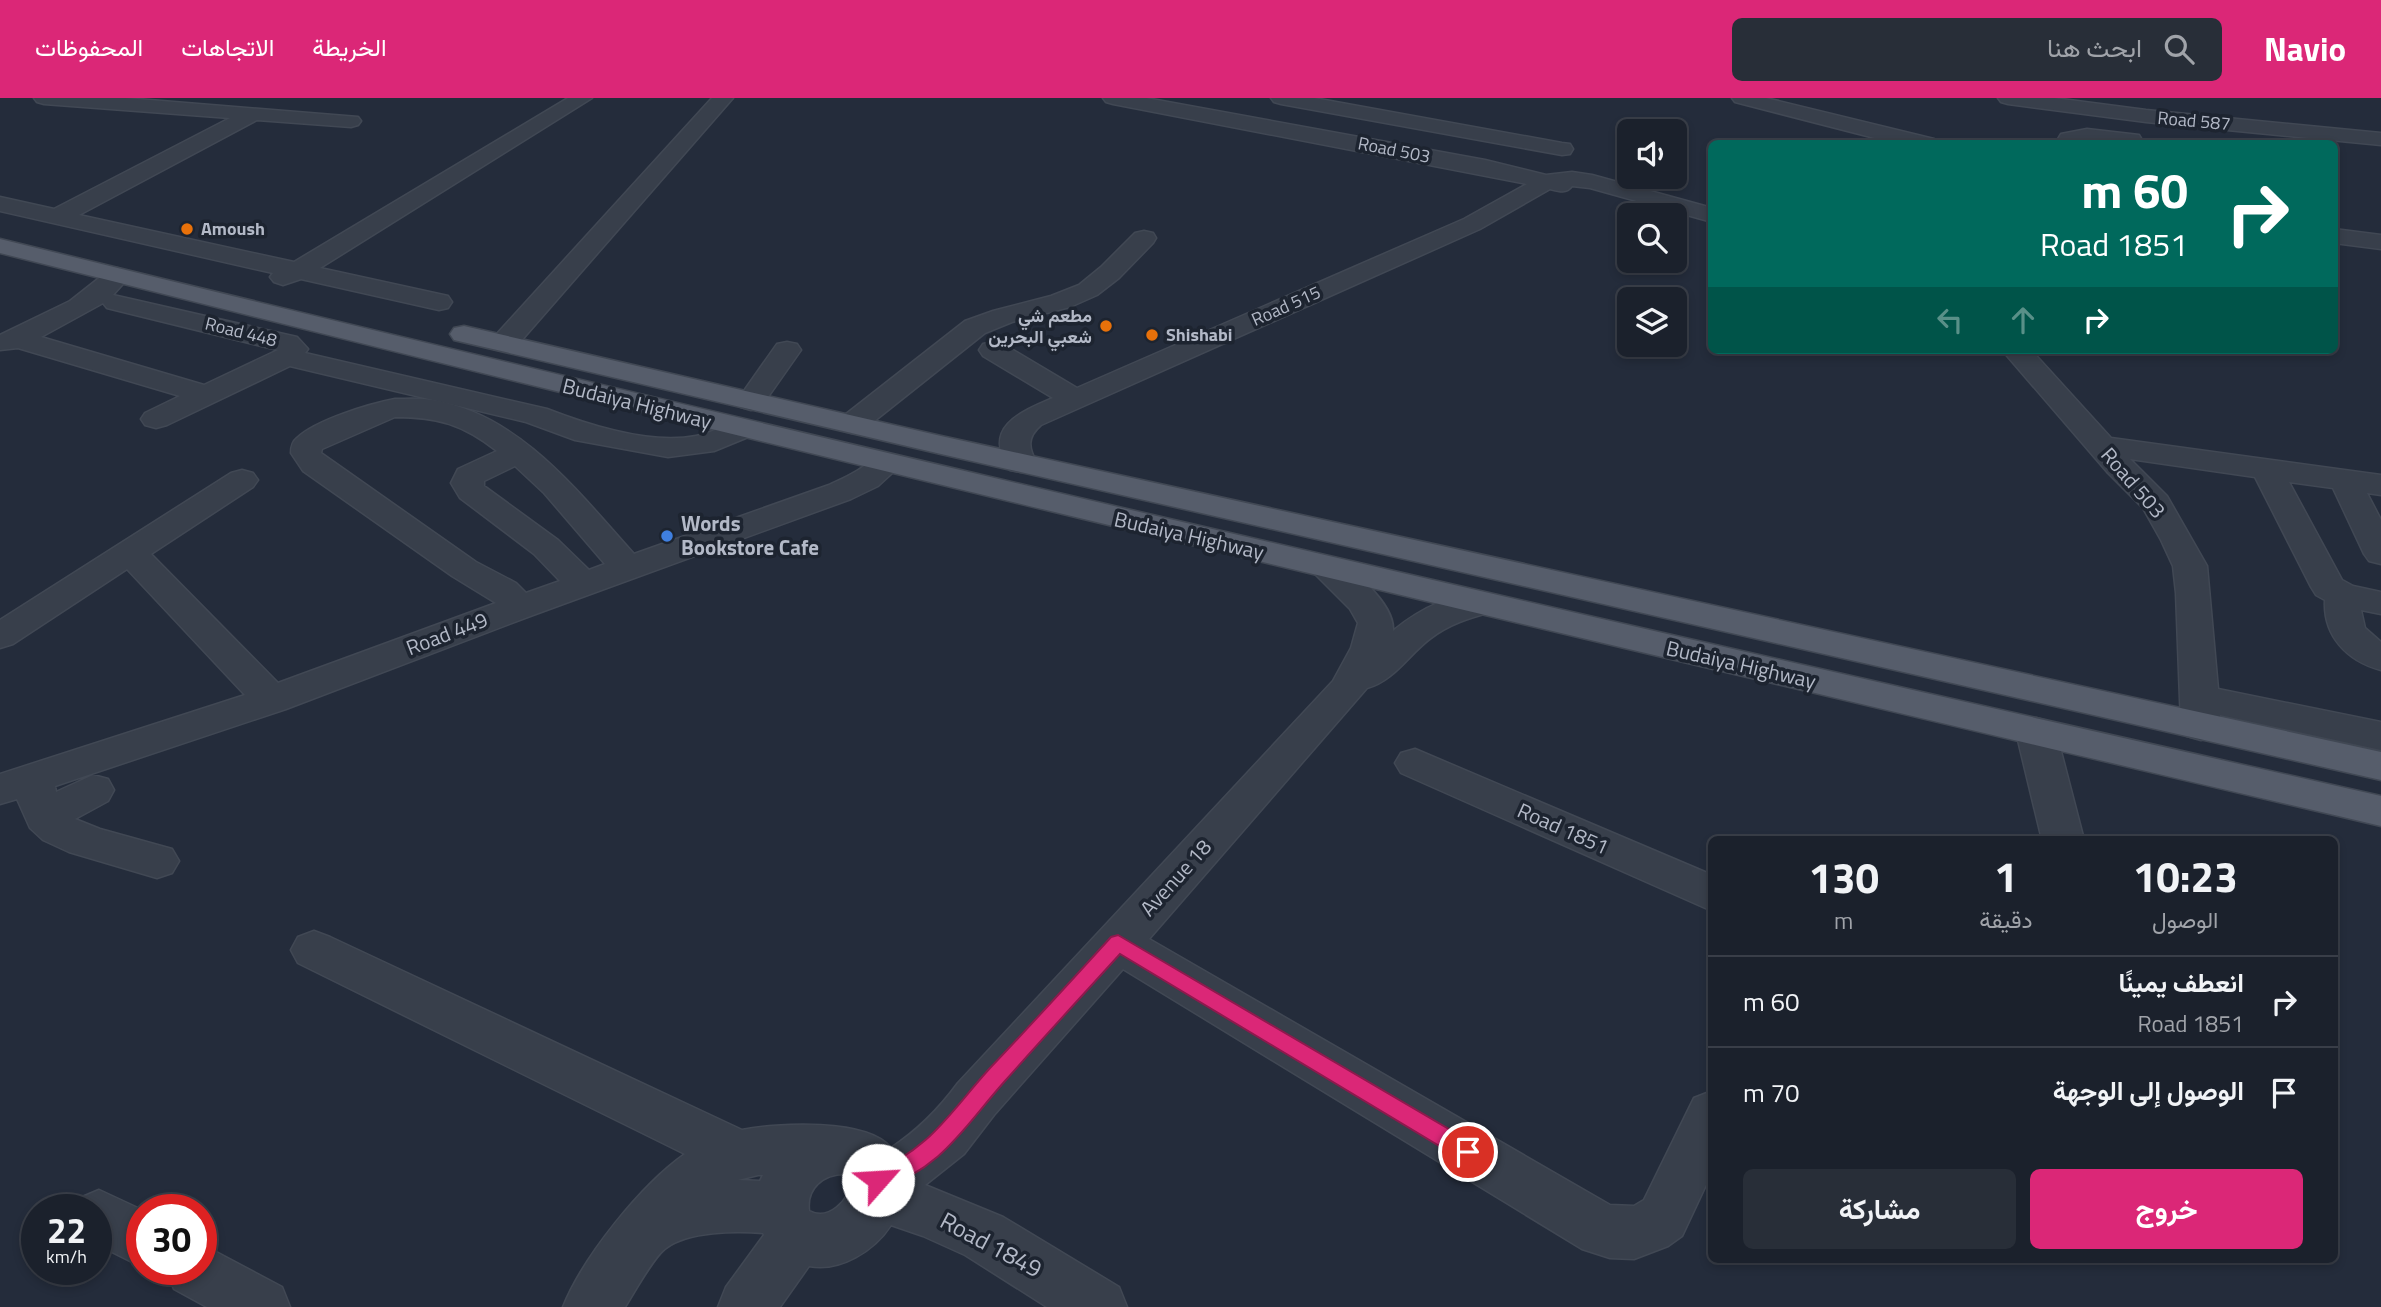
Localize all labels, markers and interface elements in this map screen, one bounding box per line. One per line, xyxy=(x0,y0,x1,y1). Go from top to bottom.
search box xyxy=(1732,18,2222,81)
text: Navio xyxy=(2264,24,2346,74)
text: ابحث هنا xyxy=(2047,28,2142,67)
text: المحفوظات xyxy=(35,29,143,65)
text: الاتجاهات xyxy=(181,29,274,65)
text: الخريطة xyxy=(312,29,387,65)
icon: search xyxy=(2160,30,2198,68)
street label: Road 587 xyxy=(2156,104,2232,137)
map controls xyxy=(1617,119,1687,357)
button: sound xyxy=(1617,119,1687,189)
street label: Road 503 xyxy=(1356,129,1433,170)
text: 60 m xyxy=(2081,152,2188,227)
icon: right xyxy=(2212,168,2303,259)
button: search xyxy=(1617,203,1687,273)
place label: Amoush xyxy=(201,215,265,242)
text: Road 1851 xyxy=(2040,220,2188,268)
marker: Amoush xyxy=(179,221,195,237)
street label: Road 515 xyxy=(1247,278,1325,333)
button: layers xyxy=(1617,287,1687,357)
icon: left xyxy=(1931,301,1969,339)
icon: ahead xyxy=(2004,301,2042,339)
icon: right xyxy=(2077,301,2115,339)
place label: مطعم شي شعبي البحرين xyxy=(988,302,1092,352)
street label: Road 448 xyxy=(202,310,280,353)
marker: مطعم شي شعبي البحرين xyxy=(1098,318,1114,334)
place label: Shishabi xyxy=(1166,321,1232,348)
marker: Shishabi xyxy=(1144,327,1160,343)
street label: Budaiya Highway xyxy=(559,369,715,437)
street label: Road 503 xyxy=(2094,440,2174,525)
street label: Budaiya Highway xyxy=(1111,502,1267,568)
place label: Words Bookstore Cafe xyxy=(681,507,819,563)
marker: Words Bookstore Cafe xyxy=(659,528,675,544)
street label: Road 449 xyxy=(401,603,492,663)
street label: Budaiya Highway xyxy=(1663,631,1819,697)
street label: Road 1851 xyxy=(1513,794,1614,862)
street label: Avenue 18 xyxy=(1132,832,1219,923)
text: 1 xyxy=(1994,844,2018,908)
text: 10:23 xyxy=(2133,844,2238,908)
text: 130 xyxy=(1808,845,1879,909)
text: دقيقة xyxy=(1979,902,2033,937)
text: الوصول xyxy=(2152,902,2218,937)
text: m xyxy=(1834,903,1853,938)
text: انعطف يمينًا xyxy=(2118,963,2244,1002)
text: 60 m xyxy=(1743,982,1800,1021)
icon: right xyxy=(2265,983,2303,1021)
text: Road 1851 xyxy=(2138,1006,2244,1041)
text: الوصول إلى الوجهة xyxy=(2053,1071,2244,1110)
text: 70 m xyxy=(1743,1073,1800,1112)
icon: arrive xyxy=(2265,1074,2303,1112)
pin xyxy=(1438,1122,1498,1182)
icon: arrive xyxy=(1449,1133,1487,1171)
position arrow xyxy=(841,1143,915,1217)
button: مشاركة xyxy=(1743,1169,2016,1249)
button: خروج xyxy=(2030,1169,2303,1249)
speed limit sign: 30 xyxy=(126,1194,217,1285)
street label: Road 1849 xyxy=(934,1202,1049,1286)
text: 22 xyxy=(47,1203,86,1257)
text: km/h xyxy=(46,1243,87,1270)

